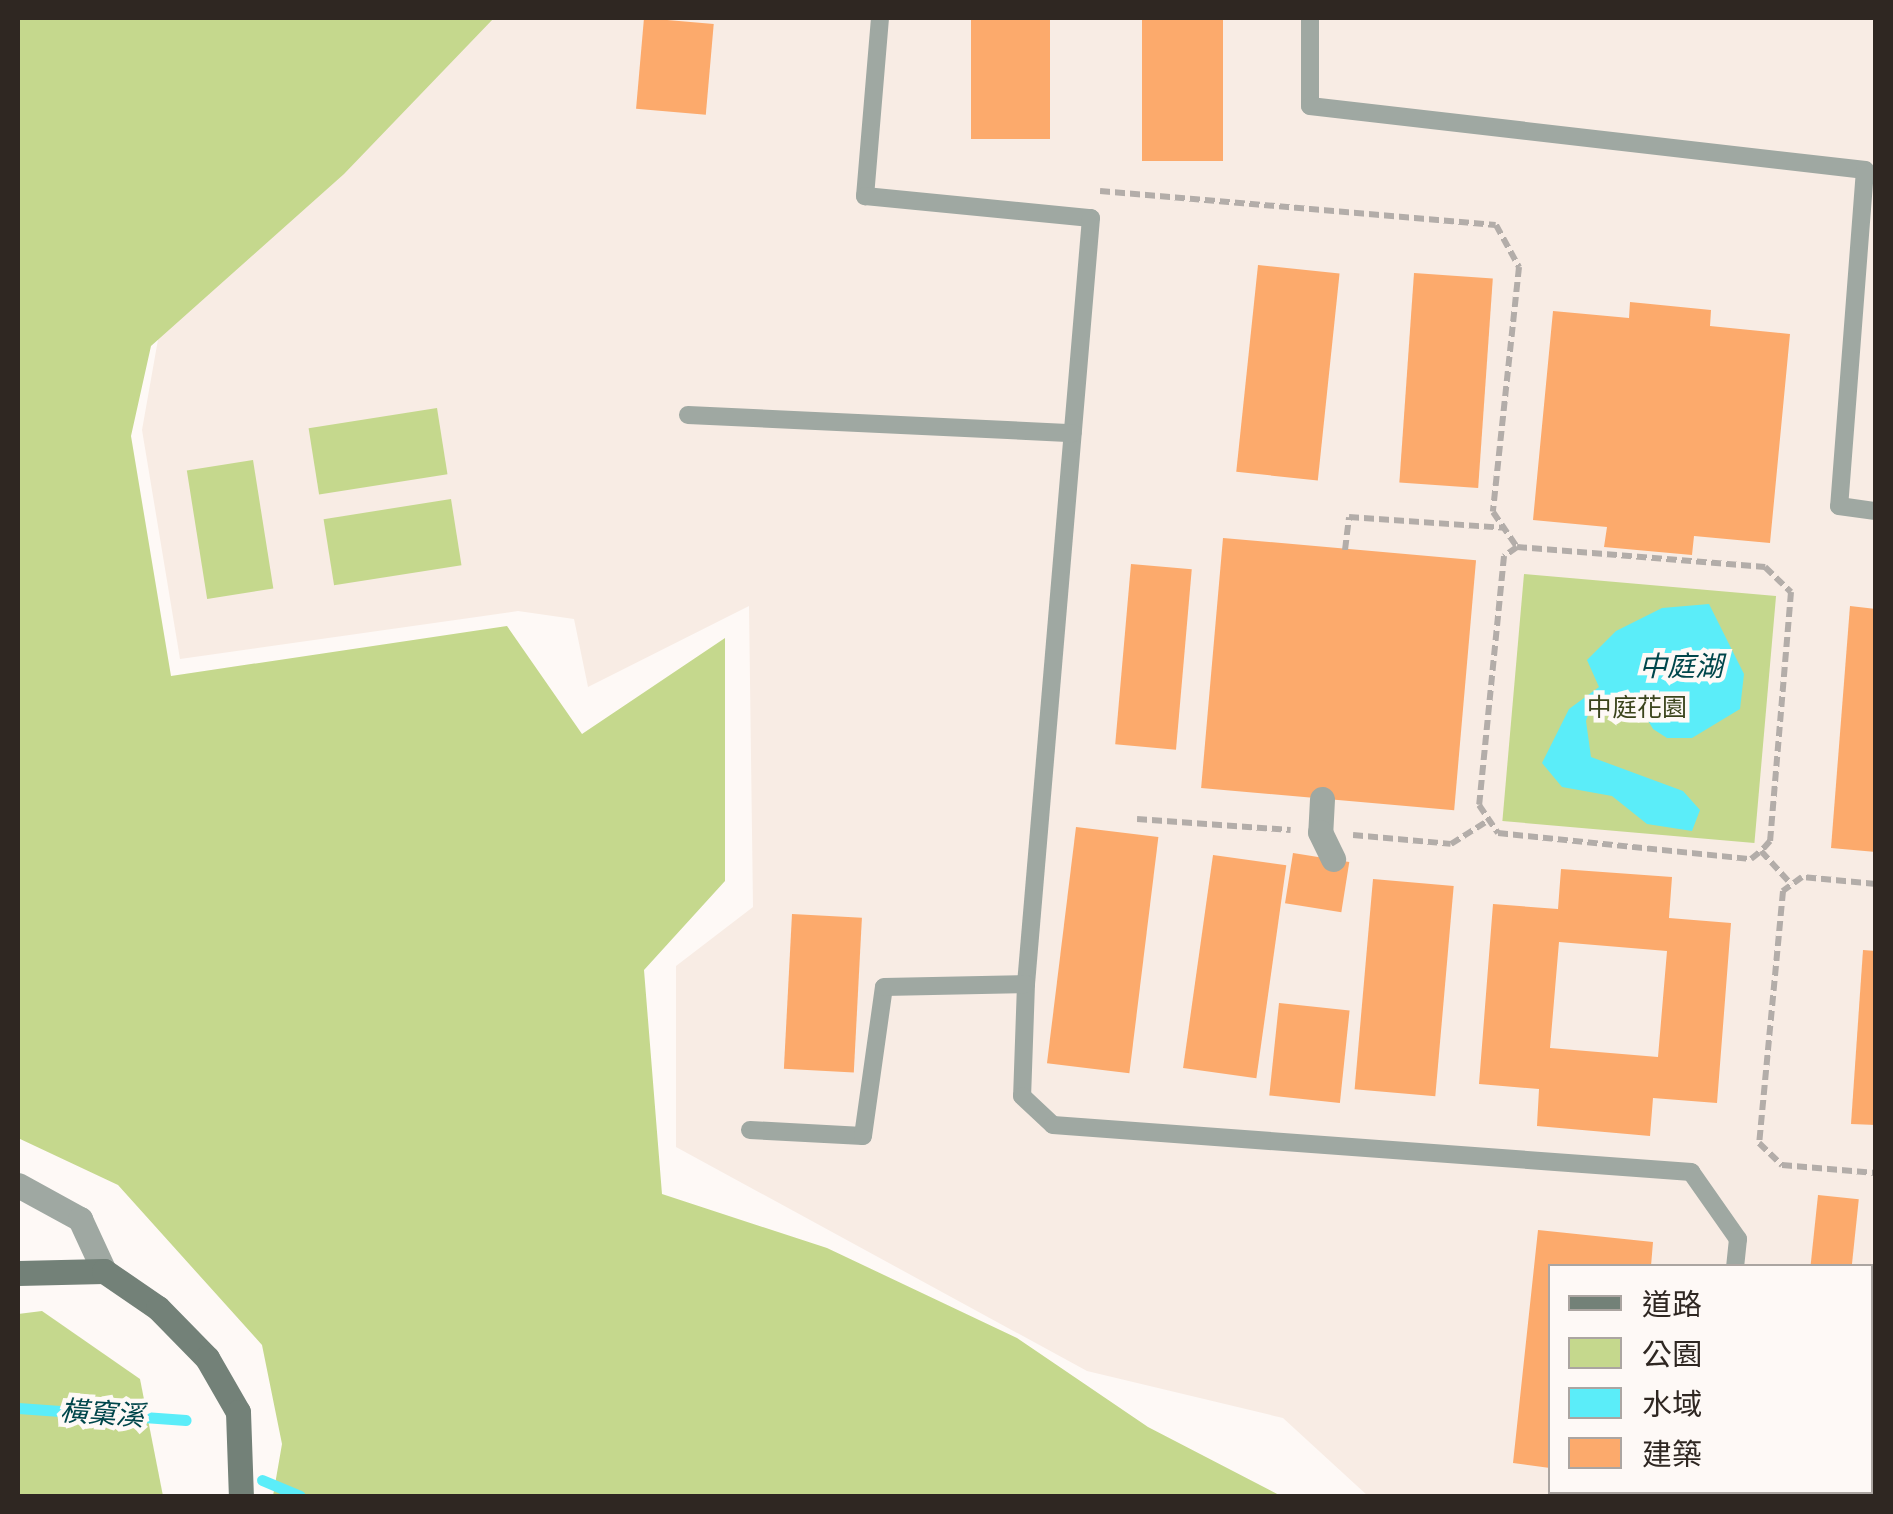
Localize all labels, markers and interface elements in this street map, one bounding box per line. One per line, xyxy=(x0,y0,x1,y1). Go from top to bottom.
water label: 中庭湖 xyxy=(1639,650,1723,684)
park label: 中庭花園 xyxy=(1587,693,1687,723)
legend xyxy=(1548,1264,1873,1494)
text: 道路 xyxy=(1642,1284,1702,1327)
text: 公園 xyxy=(1642,1334,1702,1377)
text: 水域 xyxy=(1642,1384,1702,1427)
water label: 橫窠溪 xyxy=(59,1394,145,1434)
text: 建築 xyxy=(1642,1434,1702,1477)

